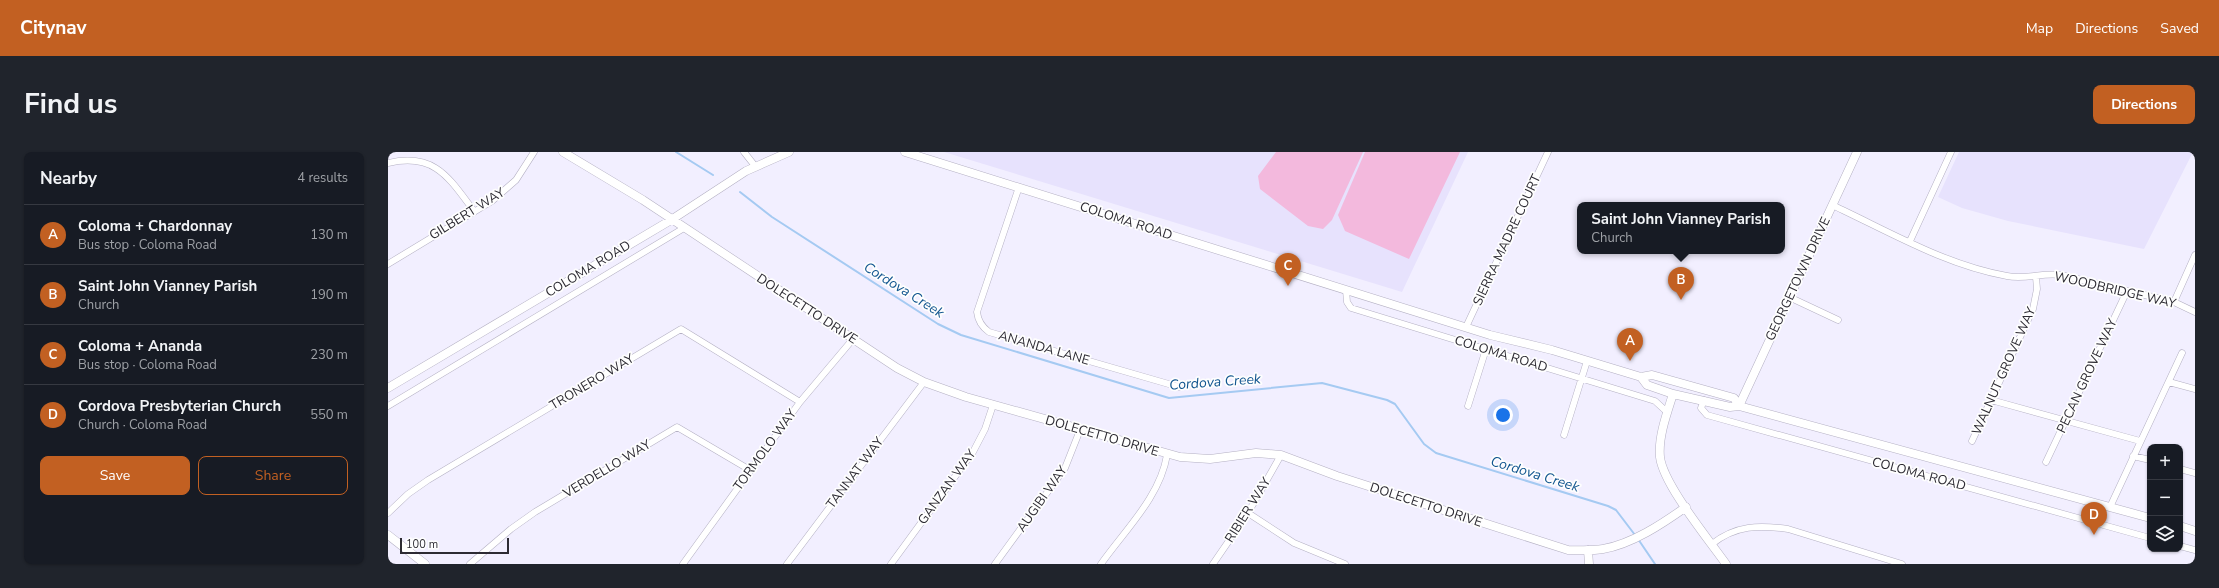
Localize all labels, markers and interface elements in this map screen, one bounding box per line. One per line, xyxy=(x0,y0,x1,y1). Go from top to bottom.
text: Citynav xyxy=(20,15,87,41)
text: Map xyxy=(2026,19,2053,38)
text: Directions xyxy=(2075,19,2138,38)
text: Saved xyxy=(2160,19,2199,38)
text: Find us xyxy=(24,85,118,123)
button: Directions xyxy=(2093,85,2195,124)
text: Nearby xyxy=(40,167,97,190)
text: 4 results xyxy=(297,169,348,187)
street label: SIERRA MADRE COURT xyxy=(1469,171,1545,309)
street label: GILBERT WAY xyxy=(426,184,508,244)
street label: COLOMA ROAD xyxy=(1077,198,1175,244)
popup xyxy=(1577,202,1785,254)
text: Saint John Vianney Parish xyxy=(1591,209,1771,229)
street label: GEORGETOWN DRIVE xyxy=(1761,214,1835,344)
text: Coloma + Chardonnay xyxy=(78,216,232,236)
text: A xyxy=(48,226,58,244)
text: 130 m xyxy=(310,226,348,244)
text: Church xyxy=(1591,229,1633,247)
text: Bus stop · Coloma Road xyxy=(78,236,217,254)
street label: COLOMA ROAD xyxy=(542,236,634,302)
pin: C xyxy=(1275,253,1301,286)
water label: Cordova Creek xyxy=(860,258,949,323)
pin: B xyxy=(1668,267,1694,300)
street label: WOODBRIDGE WAY xyxy=(2052,267,2178,313)
street label: DOLECETTO DRIVE xyxy=(753,270,861,348)
text: Saint John Vianney Parish xyxy=(78,276,257,296)
text: B xyxy=(49,286,57,304)
text: 190 m xyxy=(310,286,348,304)
text: Church xyxy=(78,296,119,314)
street label: WALNUT GROVE WAY xyxy=(1968,304,2040,438)
street label: PECAN GROVE WAY xyxy=(2053,316,2122,436)
street label: ANANDA LANE xyxy=(996,326,1092,370)
pin: A xyxy=(1617,328,1643,361)
street label: COLOMA ROAD xyxy=(1452,331,1550,377)
text: Coloma + Ananda xyxy=(78,336,202,356)
text: C xyxy=(49,346,57,364)
text: 230 m xyxy=(310,346,348,364)
street label: TRONERO WAY xyxy=(546,350,638,414)
text: Bus stop · Coloma Road xyxy=(78,356,217,374)
water label: Cordova Creek xyxy=(1169,369,1262,395)
text: Cordova Presbyterian Church xyxy=(78,396,281,416)
street label: TORMOLO WAY xyxy=(729,405,801,494)
your location xyxy=(1493,405,1513,425)
text: D xyxy=(48,406,58,424)
text: 550 m xyxy=(310,406,348,424)
street label: DOLECETTO DRIVE xyxy=(1043,411,1161,461)
text: Church · Coloma Road xyxy=(78,416,207,434)
street label: TANNAT WAY xyxy=(822,433,888,512)
street label: VERDELLO WAY xyxy=(559,436,654,503)
map controls xyxy=(2147,444,2183,552)
button: + xyxy=(2147,444,2183,480)
street label: GANZAN WAY xyxy=(914,446,980,528)
water label: Cordova Creek xyxy=(1488,451,1583,497)
street label: COLOMA ROAD xyxy=(1870,453,1968,495)
button: Save xyxy=(40,456,190,495)
button: Share xyxy=(198,456,348,495)
street label: AUGIBI WAY xyxy=(1013,462,1072,536)
street label: RIBIER WAY xyxy=(1221,474,1275,546)
street label: DOLECETTO DRIVE xyxy=(1368,478,1484,532)
button: − xyxy=(2147,480,2183,516)
pin: D xyxy=(2081,502,2107,535)
button: layers xyxy=(2147,516,2183,552)
scale bar xyxy=(400,536,509,555)
text: 100 m xyxy=(406,537,438,552)

